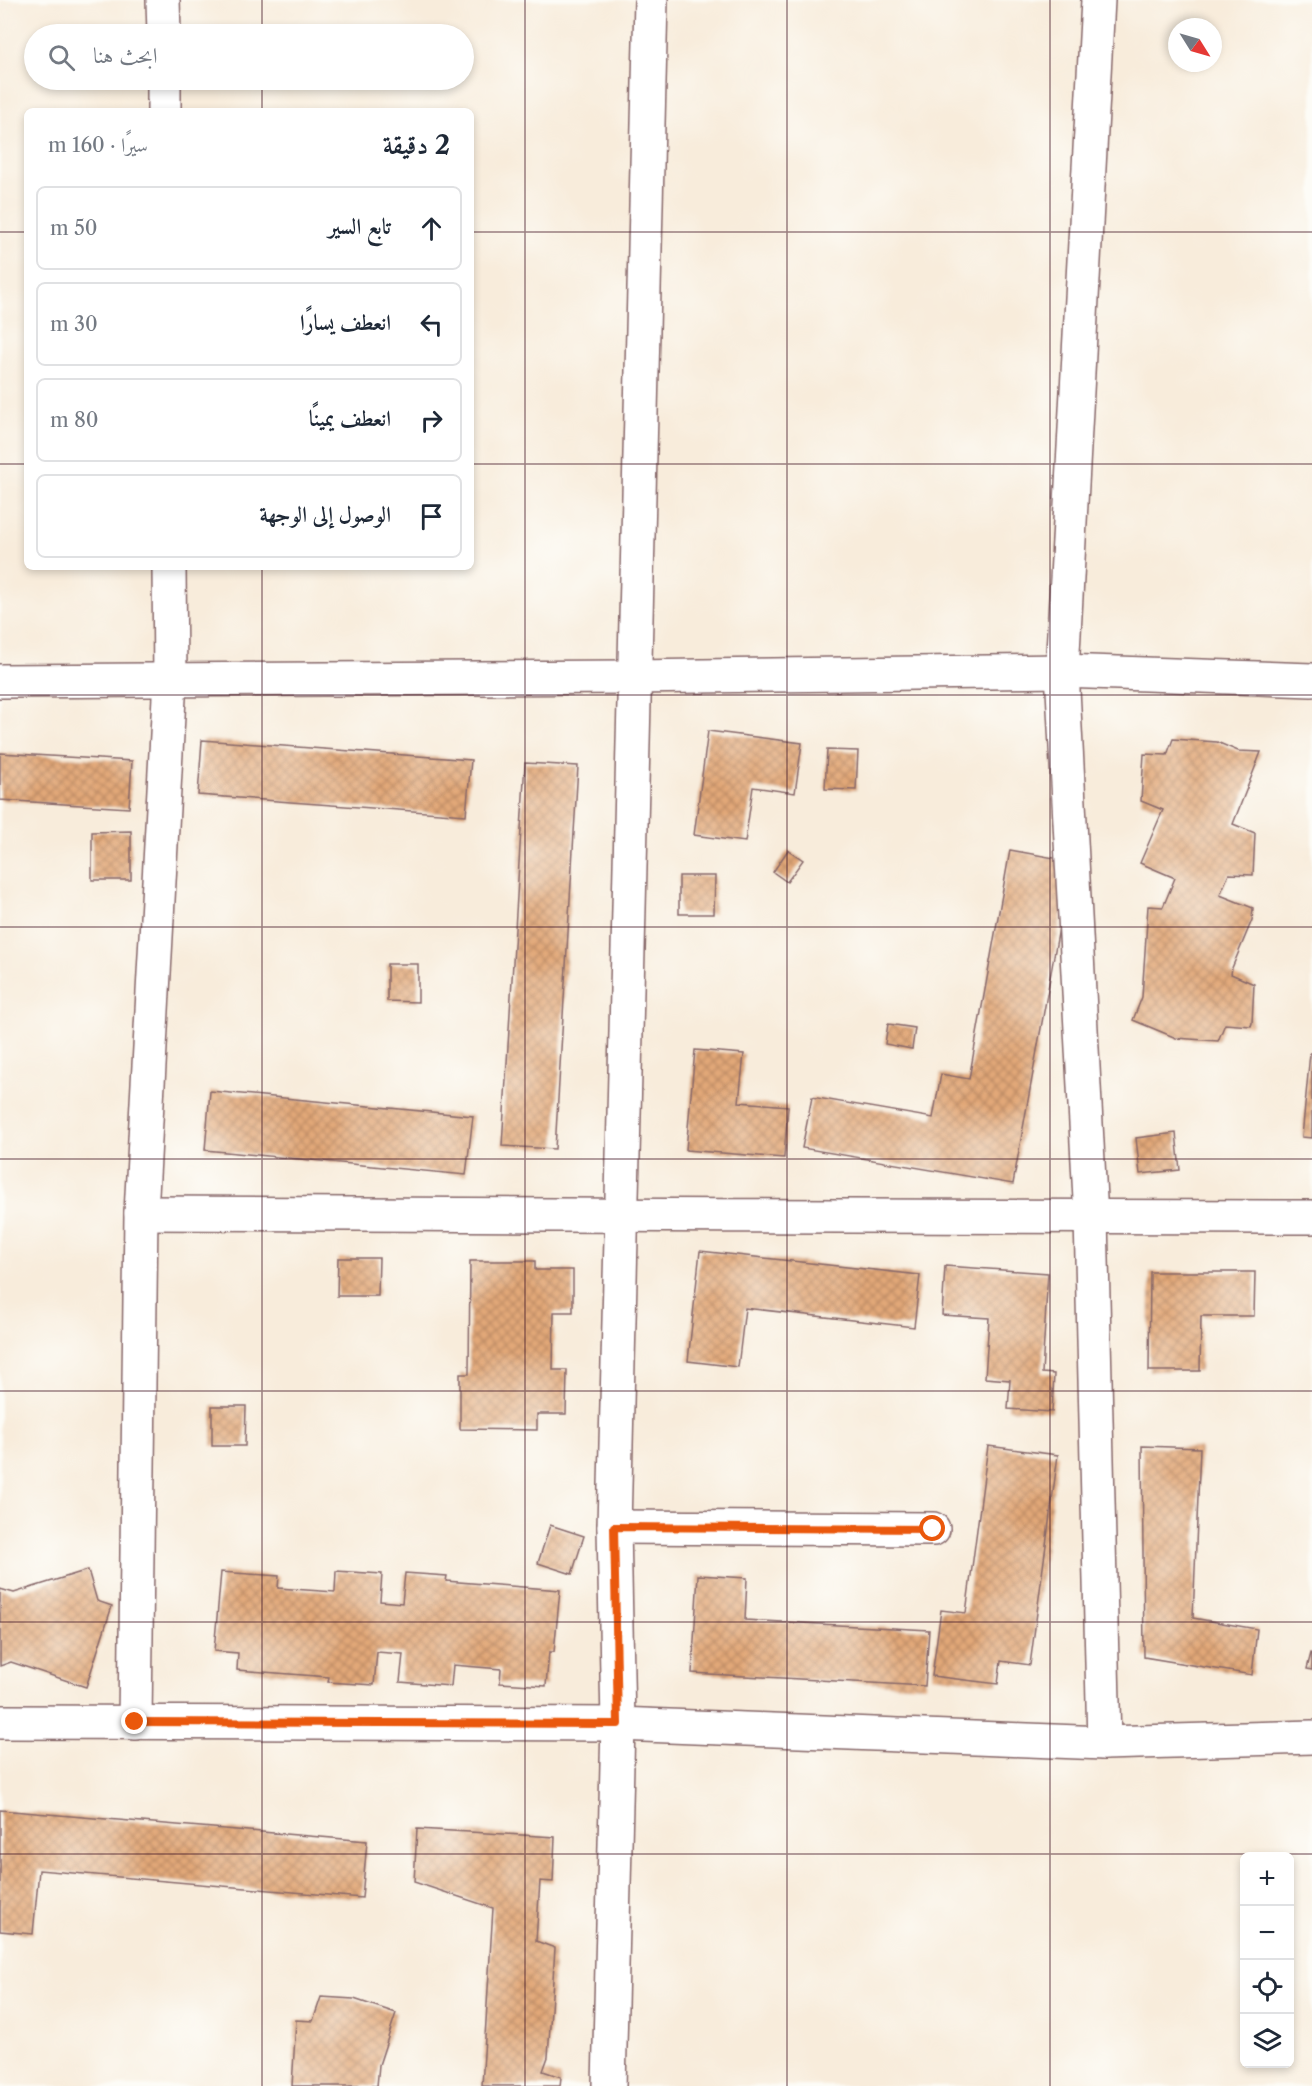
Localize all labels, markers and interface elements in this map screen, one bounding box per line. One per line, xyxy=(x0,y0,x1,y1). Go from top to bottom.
north arrow xyxy=(1168,18,1222,72)
search box xyxy=(24,24,474,90)
icon: search xyxy=(45,41,78,74)
text: ابحث هنا xyxy=(93,42,158,69)
text: 2 دقيقة xyxy=(383,129,450,161)
text: سيرًا · 160 m xyxy=(48,133,148,157)
icon: ahead xyxy=(415,212,448,245)
text: تابع السير xyxy=(328,213,391,240)
text: 50 m xyxy=(50,216,98,240)
icon: left xyxy=(415,308,448,341)
text: انعطف يسارًا xyxy=(300,309,391,336)
text: 30 m xyxy=(50,312,98,336)
icon: right xyxy=(415,404,448,437)
text: انعطف يمينًا xyxy=(309,405,391,432)
text: 80 m xyxy=(50,408,99,432)
icon: arrive xyxy=(415,500,448,533)
text: الوصول إلى الوجهة xyxy=(259,501,391,528)
route start xyxy=(919,1515,945,1541)
route end xyxy=(121,1708,147,1734)
map controls xyxy=(1240,1852,1294,2068)
button: + xyxy=(1240,1852,1294,1906)
button: − xyxy=(1240,1906,1294,1960)
button: locate xyxy=(1240,1960,1294,2014)
button: layers xyxy=(1240,2014,1294,2068)

